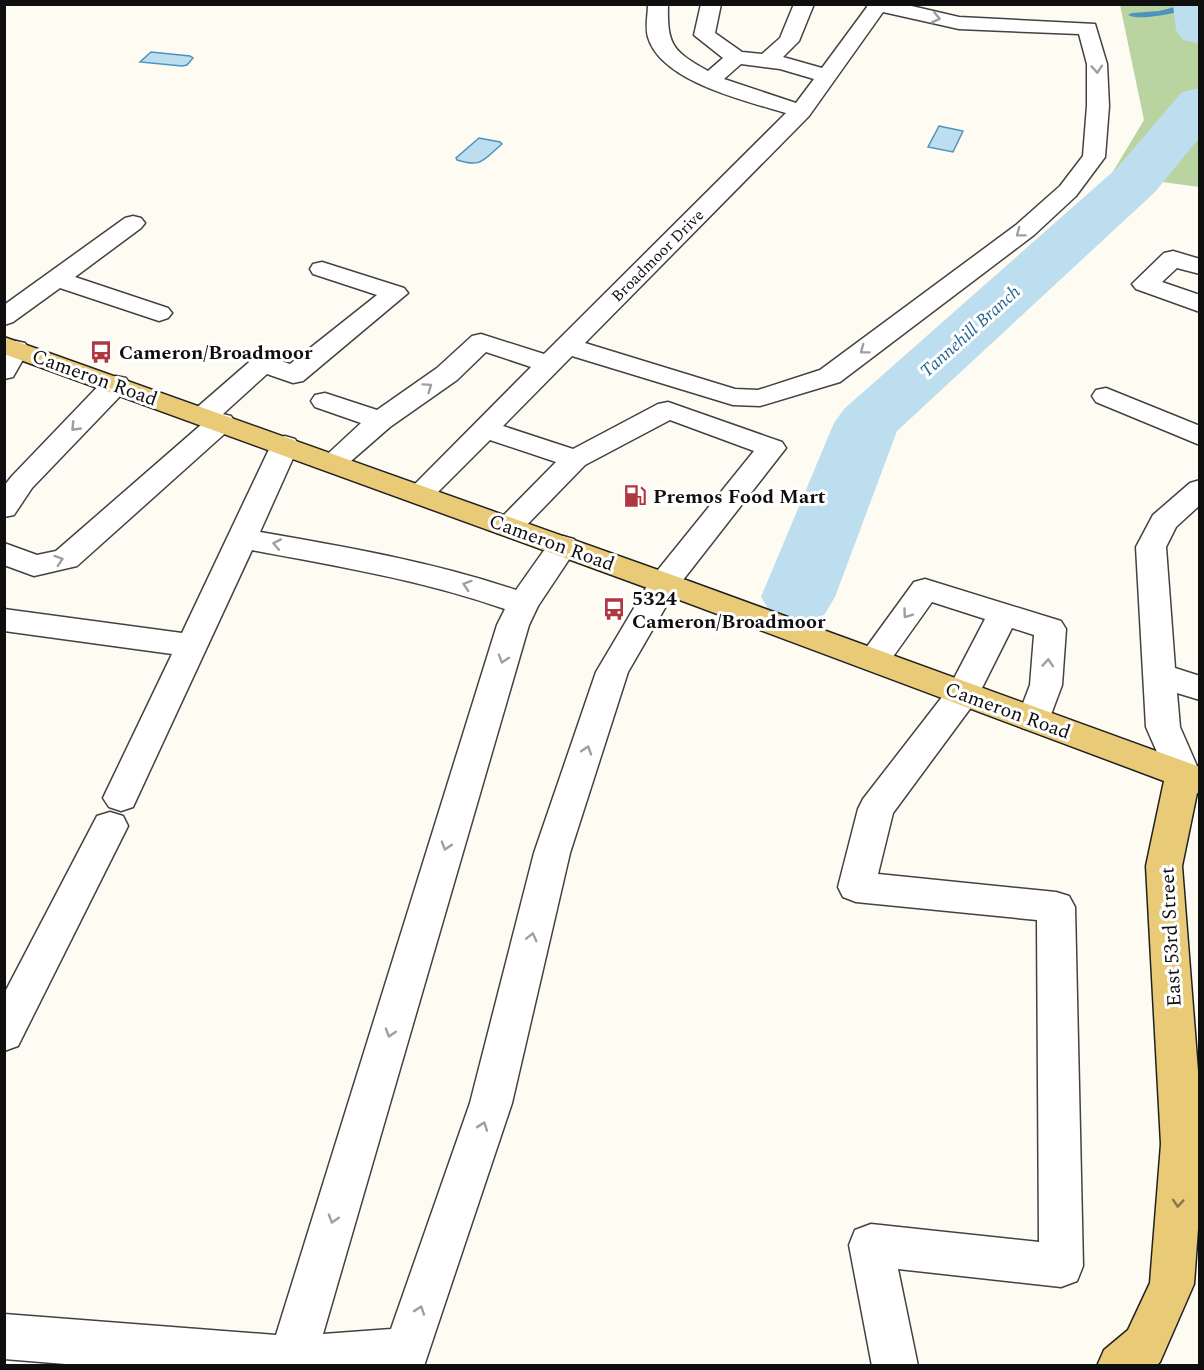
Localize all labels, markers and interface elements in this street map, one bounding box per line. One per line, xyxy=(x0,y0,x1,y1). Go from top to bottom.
one-way arrow xyxy=(930,11,940,24)
one-way arrow xyxy=(1090,64,1103,73)
street label: Broadmoor Drive xyxy=(606,204,710,308)
one-way arrow xyxy=(1015,226,1026,237)
water label: Tannehill Branch xyxy=(914,279,1027,384)
place label: Cameron/Broadmoor xyxy=(119,338,313,368)
bus stop icon: Cameron/Broadmoor xyxy=(88,339,114,365)
street label: Cameron Road xyxy=(28,341,162,415)
one-way arrow xyxy=(859,342,870,353)
one-way arrow xyxy=(421,383,432,394)
one-way arrow xyxy=(72,419,83,430)
place label: Premos Food Mart xyxy=(653,482,826,512)
fuel station icon: Premos Food Mart xyxy=(622,483,648,509)
street label: Cameron Road xyxy=(485,506,619,580)
one-way arrow xyxy=(272,538,282,551)
one-way arrow xyxy=(53,554,64,567)
one-way arrow xyxy=(462,580,473,593)
place label: 5324 Cameron/Broadmoor xyxy=(632,584,826,637)
bus stop icon: 5324 Cameron/Broadmoor xyxy=(601,596,627,622)
one-way arrow xyxy=(903,607,914,618)
one-way arrow xyxy=(498,653,510,664)
one-way arrow xyxy=(1041,658,1054,667)
street label: Cameron Road xyxy=(941,674,1075,748)
one-way arrow xyxy=(579,745,592,756)
one-way arrow xyxy=(441,840,453,851)
street label: East 53rd Street xyxy=(1152,866,1190,1008)
one-way arrow xyxy=(524,932,537,942)
one-way arrow xyxy=(385,1027,397,1038)
one-way arrow xyxy=(476,1121,488,1131)
one-way arrow xyxy=(1171,1198,1184,1207)
one-way arrow xyxy=(328,1213,340,1224)
one-way arrow xyxy=(412,1305,425,1316)

